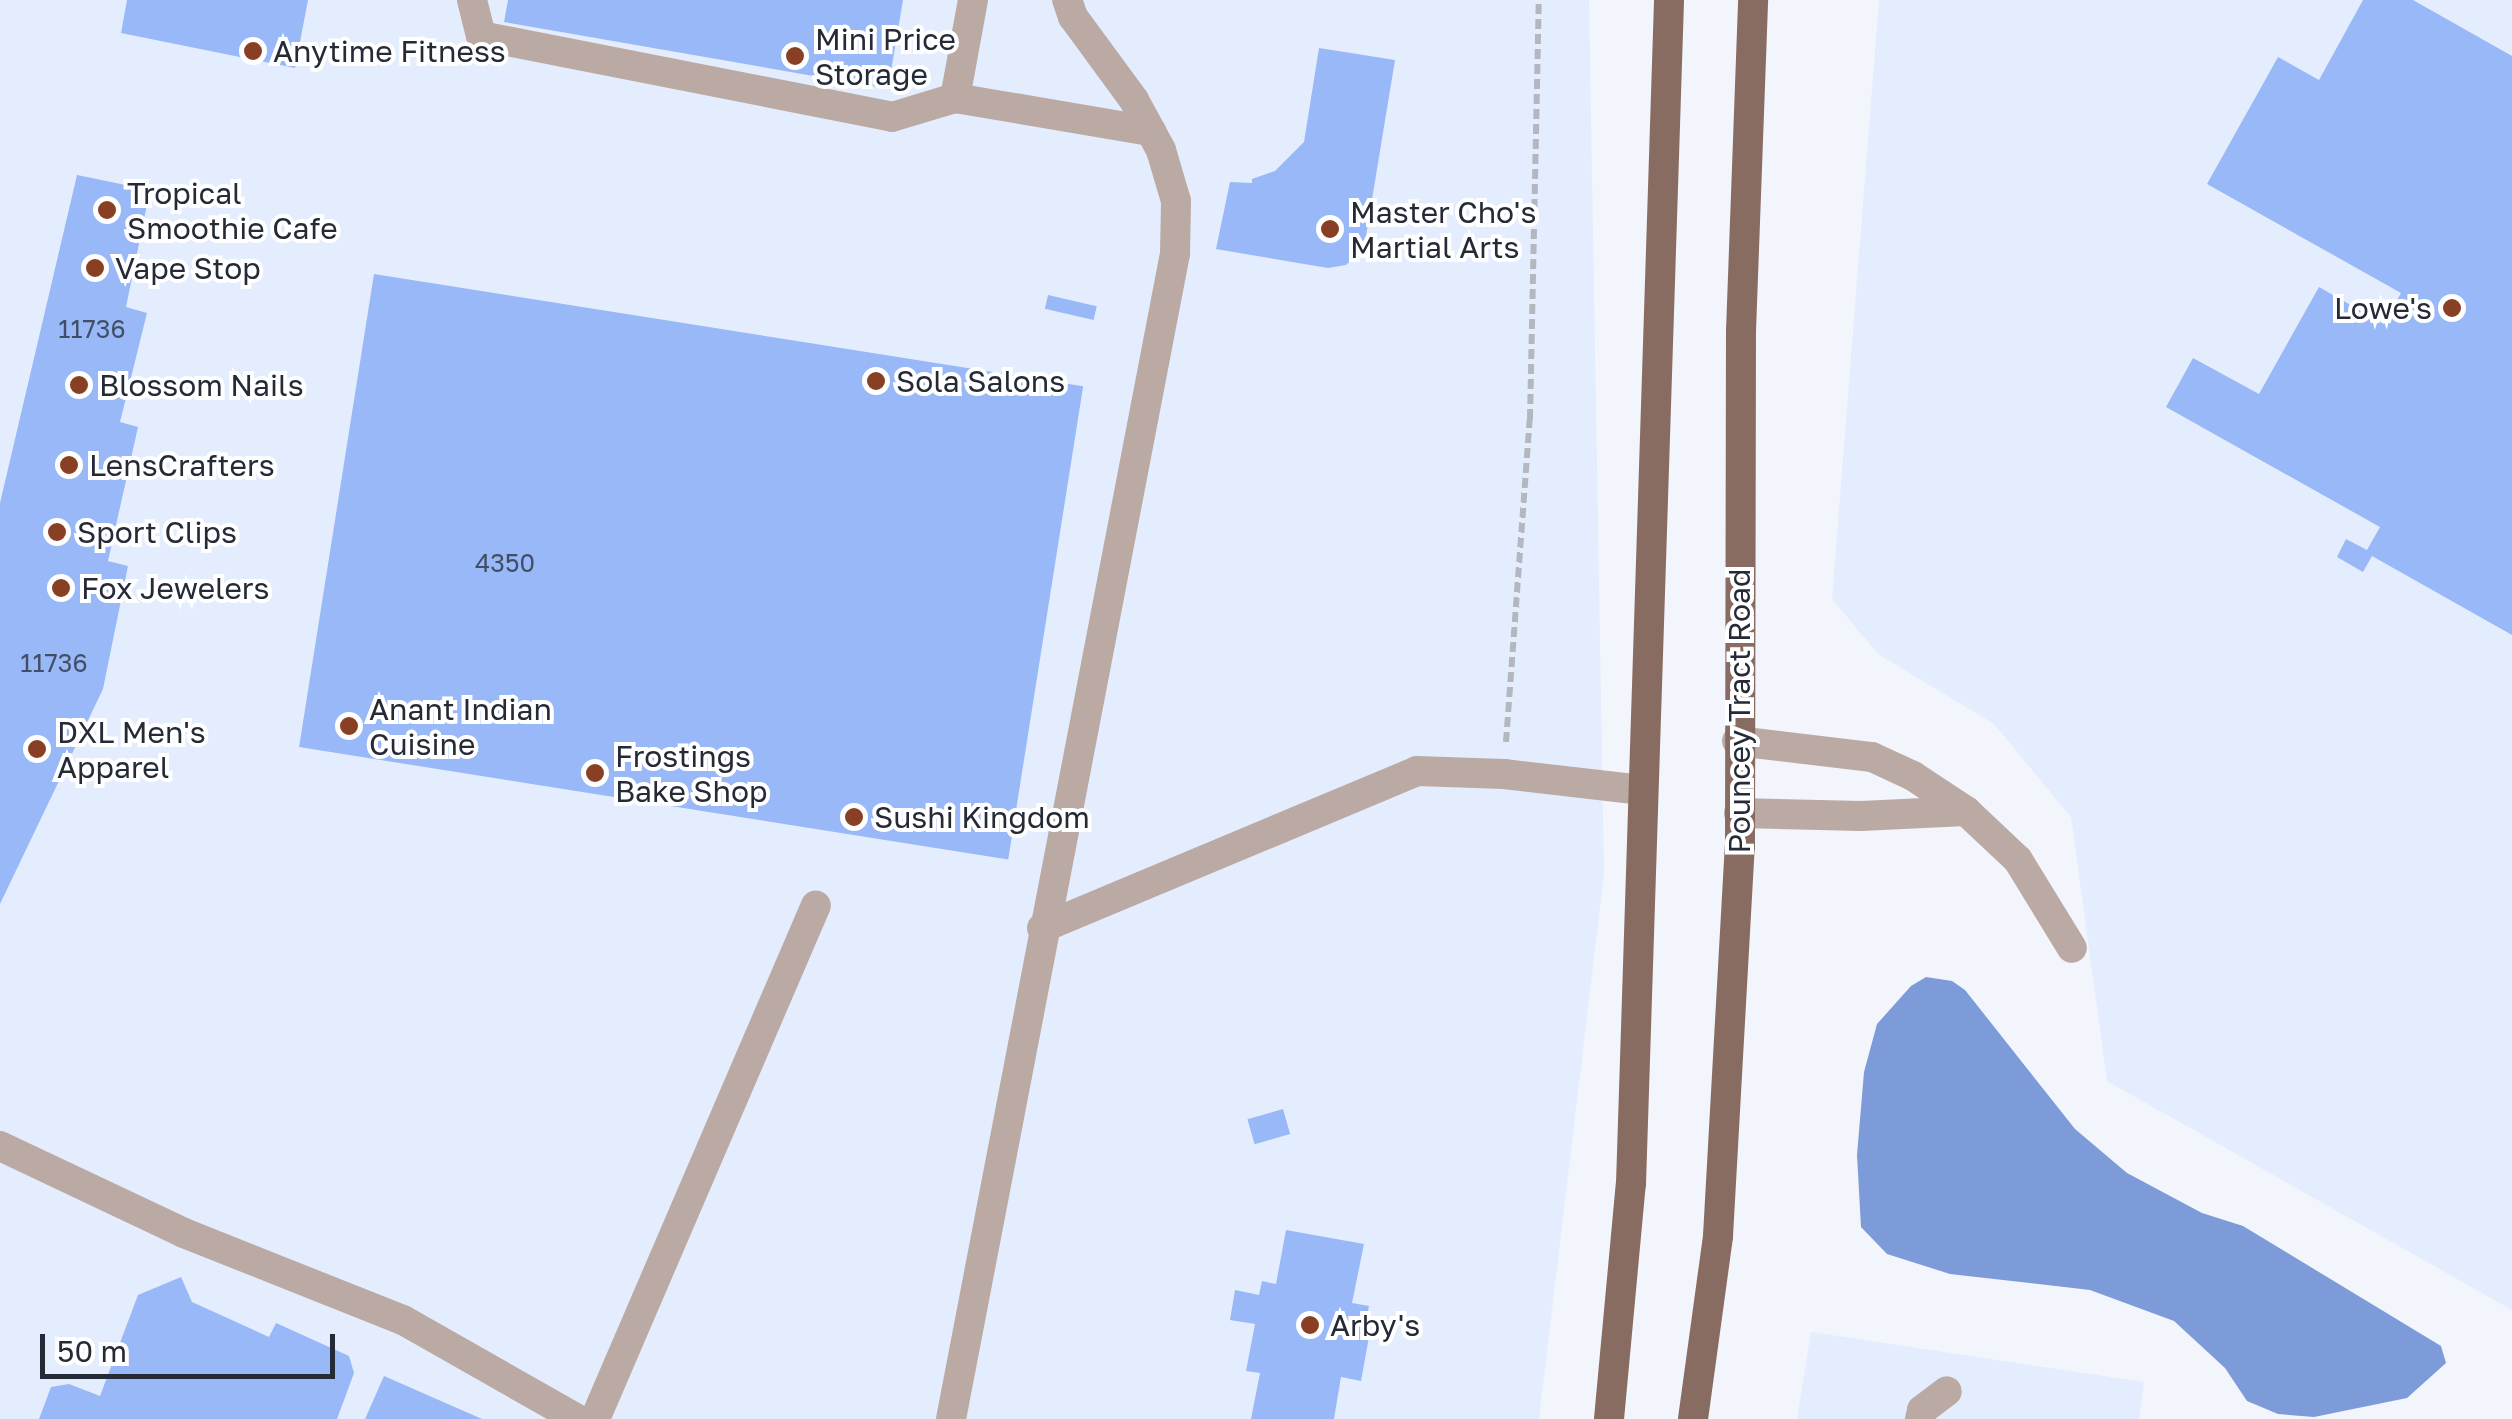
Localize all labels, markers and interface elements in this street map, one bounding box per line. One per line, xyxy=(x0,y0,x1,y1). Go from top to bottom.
place label: Mini Price Storage xyxy=(815,21,956,92)
place label: Anytime Fitness xyxy=(273,33,506,69)
marker: Anytime Fitness xyxy=(242,40,264,62)
marker: Mini Price Storage xyxy=(784,45,806,67)
place label: Tropical Smoothie Cafe xyxy=(127,175,338,246)
place label: Master Cho's Martial Arts xyxy=(1350,194,1536,264)
marker: Tropical Smoothie Cafe xyxy=(96,199,118,221)
marker: Master Cho's Martial Arts xyxy=(1319,218,1341,240)
place label: Vape Stop xyxy=(115,250,261,286)
marker: Vape Stop xyxy=(84,257,106,279)
place label: Lowe's xyxy=(2334,290,2432,326)
marker: Lowe's xyxy=(2441,297,2463,319)
house number: 11736 xyxy=(58,314,126,344)
place label: Sola Salons xyxy=(896,363,1065,399)
place label: Blossom Nails xyxy=(99,367,304,403)
marker: Sola Salons xyxy=(865,370,887,392)
marker: Blossom Nails xyxy=(68,374,90,396)
place label: LensCrafters xyxy=(89,447,275,483)
marker: LensCrafters xyxy=(58,454,80,476)
place label: Sport Clips xyxy=(77,514,237,550)
marker: Sport Clips xyxy=(46,521,68,543)
house number: 4350 xyxy=(475,548,535,578)
street label: Pouncey Tract Road xyxy=(1721,569,1757,853)
place label: Fox Jewelers xyxy=(81,570,269,606)
marker: Fox Jewelers xyxy=(50,577,72,599)
house number: 11736 xyxy=(20,648,88,678)
place label: Anant Indian Cuisine xyxy=(369,691,552,762)
place label: DXL Men's Apparel xyxy=(57,714,206,784)
marker: Anant Indian Cuisine xyxy=(338,715,360,737)
marker: DXL Men's Apparel xyxy=(26,738,48,760)
place label: Frostings Bake Shop xyxy=(615,738,767,808)
marker: Frostings Bake Shop xyxy=(584,762,606,784)
place label: Sushi Kingdom xyxy=(874,799,1090,835)
marker: Sushi Kingdom xyxy=(843,806,865,828)
place label: Arby's xyxy=(1330,1307,1420,1343)
scale bar xyxy=(45,1314,340,1376)
marker: Arby's xyxy=(1299,1314,1321,1336)
text: 50 m xyxy=(57,1333,127,1369)

